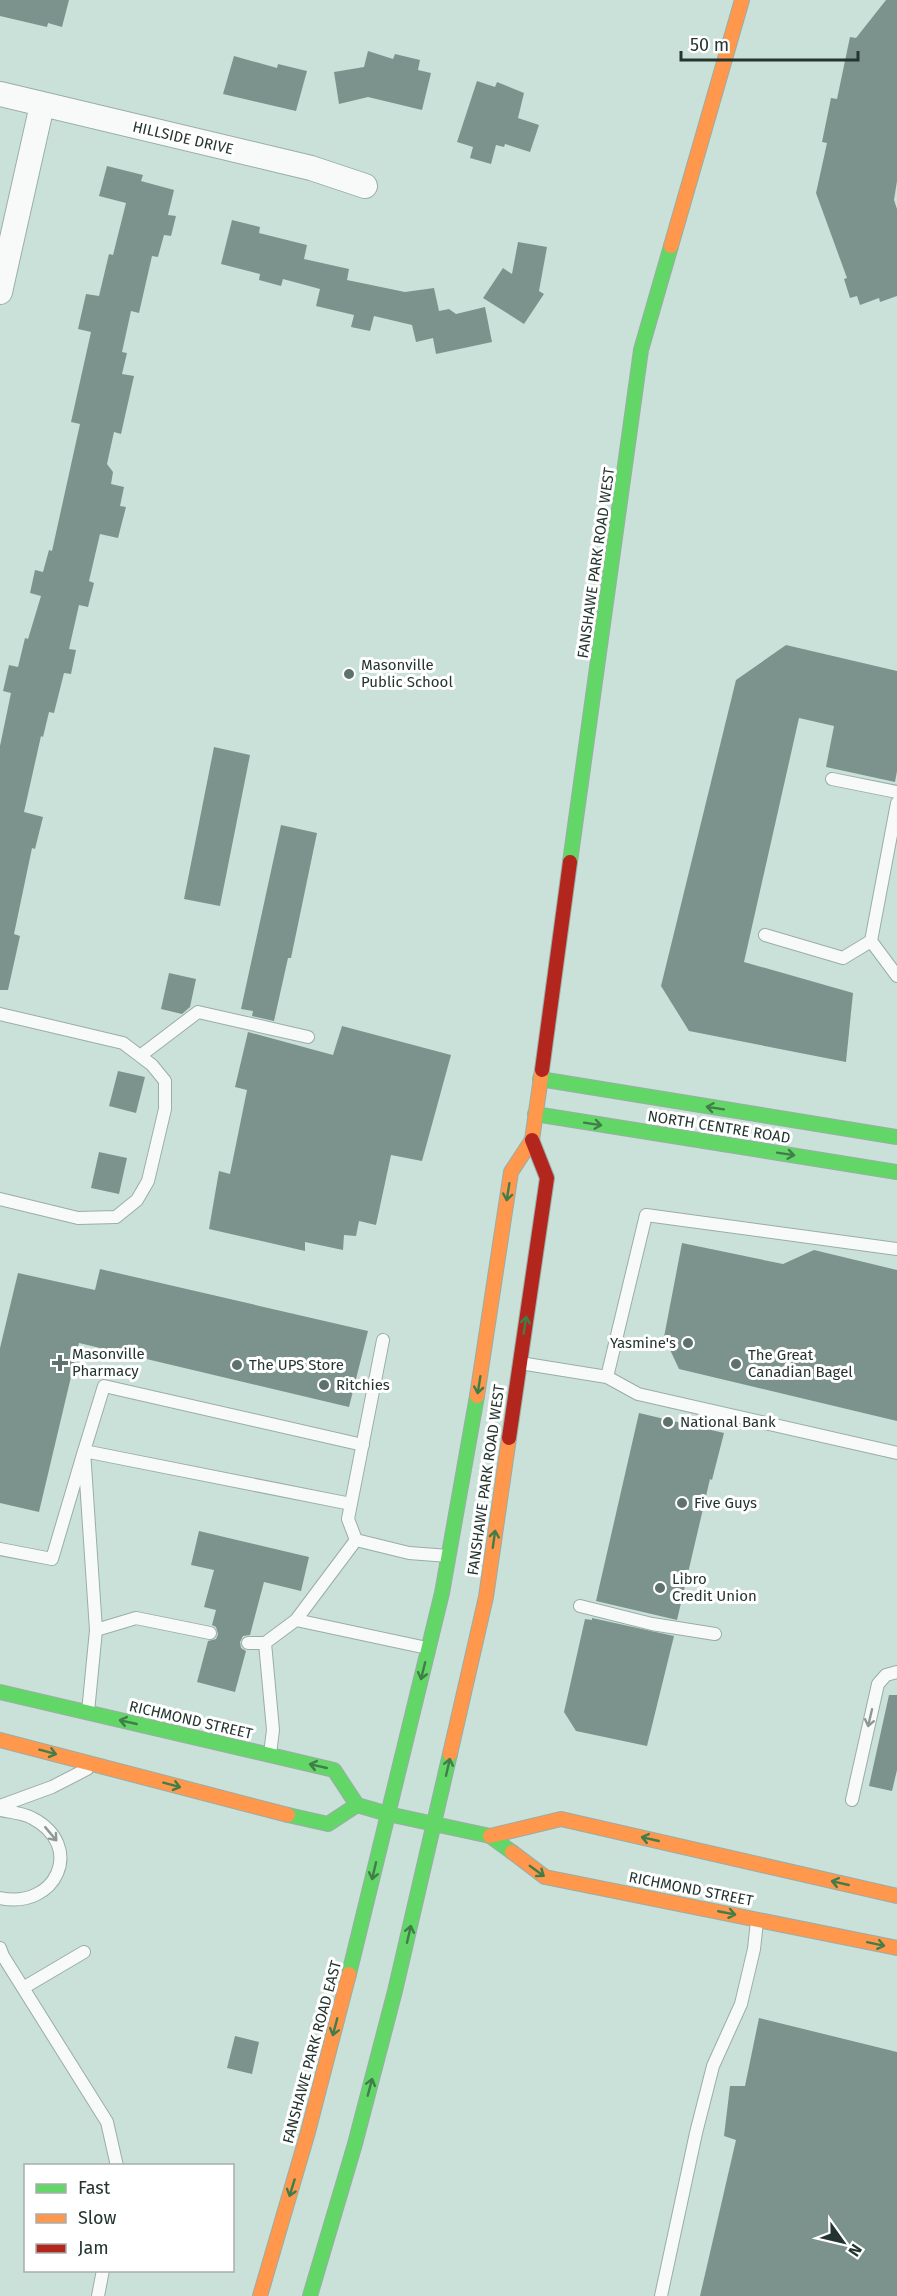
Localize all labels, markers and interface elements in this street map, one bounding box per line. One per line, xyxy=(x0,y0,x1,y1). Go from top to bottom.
scale bar xyxy=(681,24,858,62)
text: 50 m xyxy=(690,34,729,56)
street label: HILLSIDE DRIVE xyxy=(131,118,235,158)
street label: FANSHAWE PARK ROAD WEST xyxy=(574,466,618,660)
place label: Masonville Public School xyxy=(361,656,453,691)
marker: Masonville Public School xyxy=(342,667,356,681)
one-way arrow xyxy=(706,1102,725,1113)
street label: NORTH CENTRE ROAD xyxy=(646,1107,792,1147)
one-way arrow xyxy=(583,1118,602,1129)
one-way arrow xyxy=(775,1149,795,1160)
one-way arrow xyxy=(502,1182,513,1202)
one-way arrow xyxy=(519,1316,530,1336)
place label: Yasmine's xyxy=(610,1334,676,1352)
marker: Yasmine's xyxy=(681,1336,695,1350)
place label: Masonville Pharmacy xyxy=(72,1345,145,1380)
place label: The Great Canadian Bagel xyxy=(748,1346,853,1381)
marker: Masonville Pharmacy xyxy=(53,1356,67,1370)
place label: The UPS Store xyxy=(249,1356,344,1374)
marker: The Great Canadian Bagel xyxy=(729,1357,743,1371)
marker: The UPS Store xyxy=(230,1358,244,1372)
one-way arrow xyxy=(473,1375,484,1395)
place label: Ritchies xyxy=(336,1376,390,1394)
marker: Ritchies xyxy=(317,1378,331,1392)
street label: FANSHAWE PARK ROAD WEST xyxy=(464,1383,508,1577)
place label: National Bank xyxy=(680,1413,776,1431)
marker: National Bank xyxy=(661,1415,675,1429)
place label: Five Guys xyxy=(694,1494,757,1512)
marker: Five Guys xyxy=(675,1496,689,1510)
one-way arrow xyxy=(489,1530,500,1549)
place label: Libro Credit Union xyxy=(672,1570,757,1605)
marker: Libro Credit Union xyxy=(653,1581,667,1595)
one-way arrow xyxy=(417,1661,429,1680)
street label: RICHMOND STREET xyxy=(127,1697,255,1743)
one-way arrow xyxy=(864,1708,876,1727)
one-way arrow xyxy=(119,1716,138,1727)
one-way arrow xyxy=(38,1747,57,1759)
one-way arrow xyxy=(443,1758,454,1778)
one-way arrow xyxy=(308,1760,328,1771)
one-way arrow xyxy=(163,1780,182,1792)
one-way arrow xyxy=(44,1826,58,1841)
one-way arrow xyxy=(641,1833,660,1844)
one-way arrow xyxy=(368,1861,379,1880)
one-way arrow xyxy=(529,1864,545,1877)
street label: RICHMOND STREET xyxy=(627,1868,755,1910)
one-way arrow xyxy=(831,1876,850,1888)
one-way arrow xyxy=(716,1908,736,1919)
one-way arrow xyxy=(403,1925,415,1944)
one-way arrow xyxy=(866,1939,885,1950)
street label: FANSHAWE PARK ROAD EAST xyxy=(279,1958,345,2145)
one-way arrow xyxy=(329,2017,341,2036)
one-way arrow xyxy=(365,2078,376,2097)
legend xyxy=(24,2164,234,2272)
text: Fast xyxy=(78,2177,111,2199)
one-way arrow xyxy=(286,2178,297,2197)
text: Slow xyxy=(78,2207,117,2229)
north arrow xyxy=(813,2212,873,2272)
text: Jam xyxy=(78,2237,109,2259)
text: N xyxy=(844,2240,866,2260)

